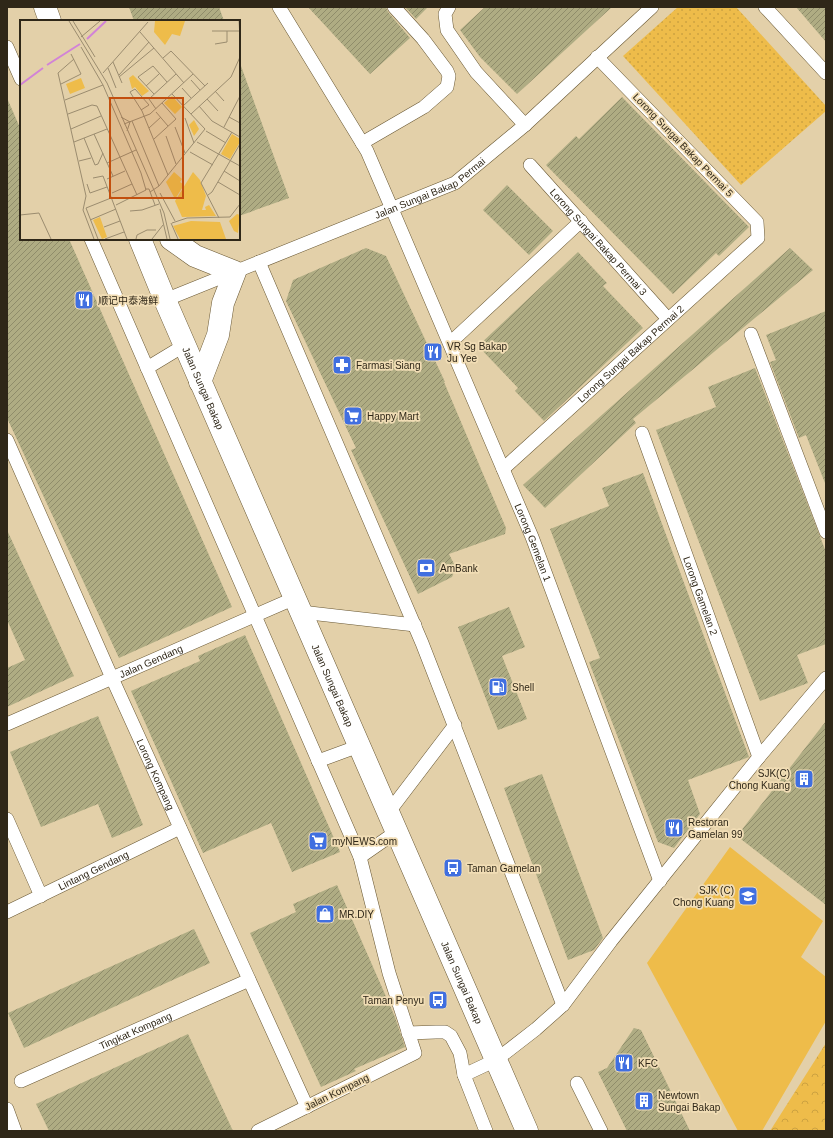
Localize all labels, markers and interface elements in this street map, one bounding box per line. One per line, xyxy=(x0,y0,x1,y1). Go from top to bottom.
inset map xyxy=(20,20,240,240)
street label: Lorong Sungai Bakap Permai 5 xyxy=(631,91,736,199)
street label: Jalan Sungai Bakap Permai xyxy=(373,155,487,220)
street label: Lorong Sungai Bakap Permai 3 xyxy=(548,186,650,297)
restaurant icon: 顺记中泰海鲜 xyxy=(73,289,95,311)
place label: 顺记中泰海鲜 xyxy=(98,295,158,306)
street label: Lorong Sungai Bakap Permai 2 xyxy=(575,302,686,404)
restaurant icon: VR Sg Bakap Ju Yee xyxy=(422,341,444,363)
place label: VR Sg Bakap Ju Yee xyxy=(447,341,507,364)
street label: Jalan Sungai Bakap xyxy=(181,345,226,431)
pharmacy icon: Farmasi Siang xyxy=(331,354,353,376)
place label: Farmasi Siang xyxy=(356,360,420,371)
supermarket icon: Happy Mart xyxy=(342,405,364,427)
place label: Happy Mart xyxy=(367,411,419,422)
street label: Lorong Gemelan 1 xyxy=(513,502,554,583)
street label: Lorong Gamelan 2 xyxy=(682,555,720,637)
bank icon: AmBank xyxy=(415,557,437,579)
place label: AmBank xyxy=(440,563,479,574)
street label: Jalan Gendang xyxy=(118,642,184,680)
street label: Jalan Sungai Bakap xyxy=(310,642,356,729)
fuel station icon: Shell xyxy=(487,676,509,698)
place label: Shell xyxy=(512,682,534,693)
street label: Lorong Kompang xyxy=(135,737,177,812)
place label: SJK(C) Chong Kuang xyxy=(729,768,790,791)
building icon: SJK(C) Chong Kuang xyxy=(793,768,815,790)
restaurant icon: Restoran Gamelan 99 xyxy=(663,817,685,839)
place label: Restoran Gamelan 99 xyxy=(688,817,743,840)
supermarket icon: myNEWS.com xyxy=(307,830,329,852)
place label: myNEWS.com xyxy=(332,836,397,847)
street label: Lintang Gendang xyxy=(56,848,130,892)
bus stop icon: Taman Gamelan xyxy=(442,857,464,879)
place label: Taman Gamelan xyxy=(467,863,540,874)
place label: SJK (C) Chong Kuang xyxy=(673,885,734,908)
school or university icon: SJK (C) Chong Kuang xyxy=(737,885,759,907)
shop icon: MR.DIY xyxy=(314,903,336,925)
place label: MR.DIY xyxy=(339,909,374,920)
street label: Jalan Sungai Bakap xyxy=(439,939,485,1026)
bus stop icon: Taman Penyu xyxy=(427,989,449,1011)
place label: Taman Penyu xyxy=(363,995,424,1006)
street label: Tingkat Kompang xyxy=(97,1010,173,1051)
restaurant icon: KFC xyxy=(613,1052,635,1074)
place label: KFC xyxy=(638,1058,658,1069)
street label: Jalan Kompang xyxy=(303,1072,371,1112)
building icon: Newtown Sungai Bakap xyxy=(633,1090,655,1112)
place label: Newtown Sungai Bakap xyxy=(658,1090,721,1113)

